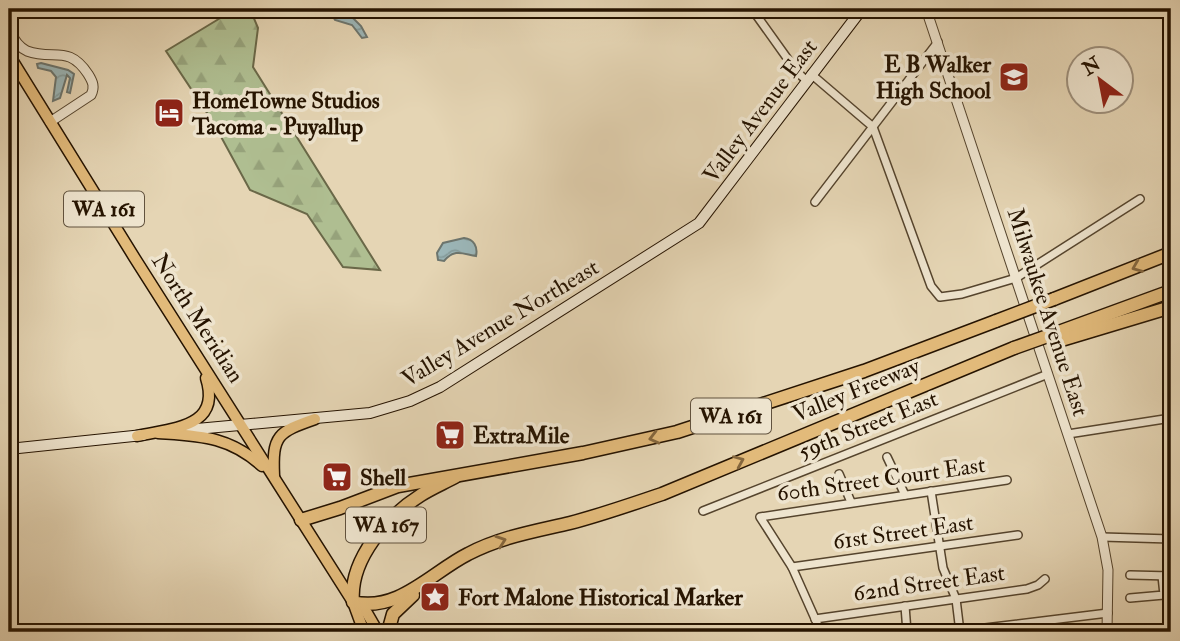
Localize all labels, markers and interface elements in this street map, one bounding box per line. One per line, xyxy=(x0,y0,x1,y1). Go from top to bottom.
street label: Valley Avenue East xyxy=(696,33,824,189)
north arrow xyxy=(1064,46,1134,116)
place label: E B Walker High School xyxy=(876,50,992,106)
text: N xyxy=(1077,51,1106,82)
school or university icon: E B Walker High School xyxy=(997,60,1031,94)
place label: HomeTowne Studios Tacoma - Puyallup xyxy=(191,86,380,142)
hotel icon: HomeTowne Studios Tacoma - Puyallup xyxy=(152,96,186,130)
road number: WA 161 xyxy=(64,192,144,227)
street label: Milwaukee Avenue East xyxy=(1001,204,1095,420)
street label: North Meridian xyxy=(145,248,251,388)
street label: Valley Avenue Northeast xyxy=(396,253,604,393)
one-way arrow xyxy=(1132,258,1144,272)
street label: Valley Freeway xyxy=(788,351,925,429)
street label: 59th Street East xyxy=(794,384,942,466)
road number: WA 161 xyxy=(691,398,771,434)
supermarket icon: ExtraMile xyxy=(433,418,467,452)
place label: ExtraMile xyxy=(473,421,570,450)
one-way arrow xyxy=(648,430,660,444)
street label: 60th Street Court East xyxy=(775,450,987,508)
one-way arrow xyxy=(733,456,745,470)
supermarket icon: Shell xyxy=(320,460,354,494)
place label: Shell xyxy=(360,463,407,492)
road number: WA 167 xyxy=(346,508,426,542)
street label: 61st Street East xyxy=(831,508,975,556)
one-way arrow xyxy=(494,535,506,549)
street label: 62nd Street East xyxy=(851,558,1007,608)
place icon: Fort Malone Historical Marker xyxy=(418,580,452,614)
place label: Fort Malone Historical Marker xyxy=(458,583,743,612)

